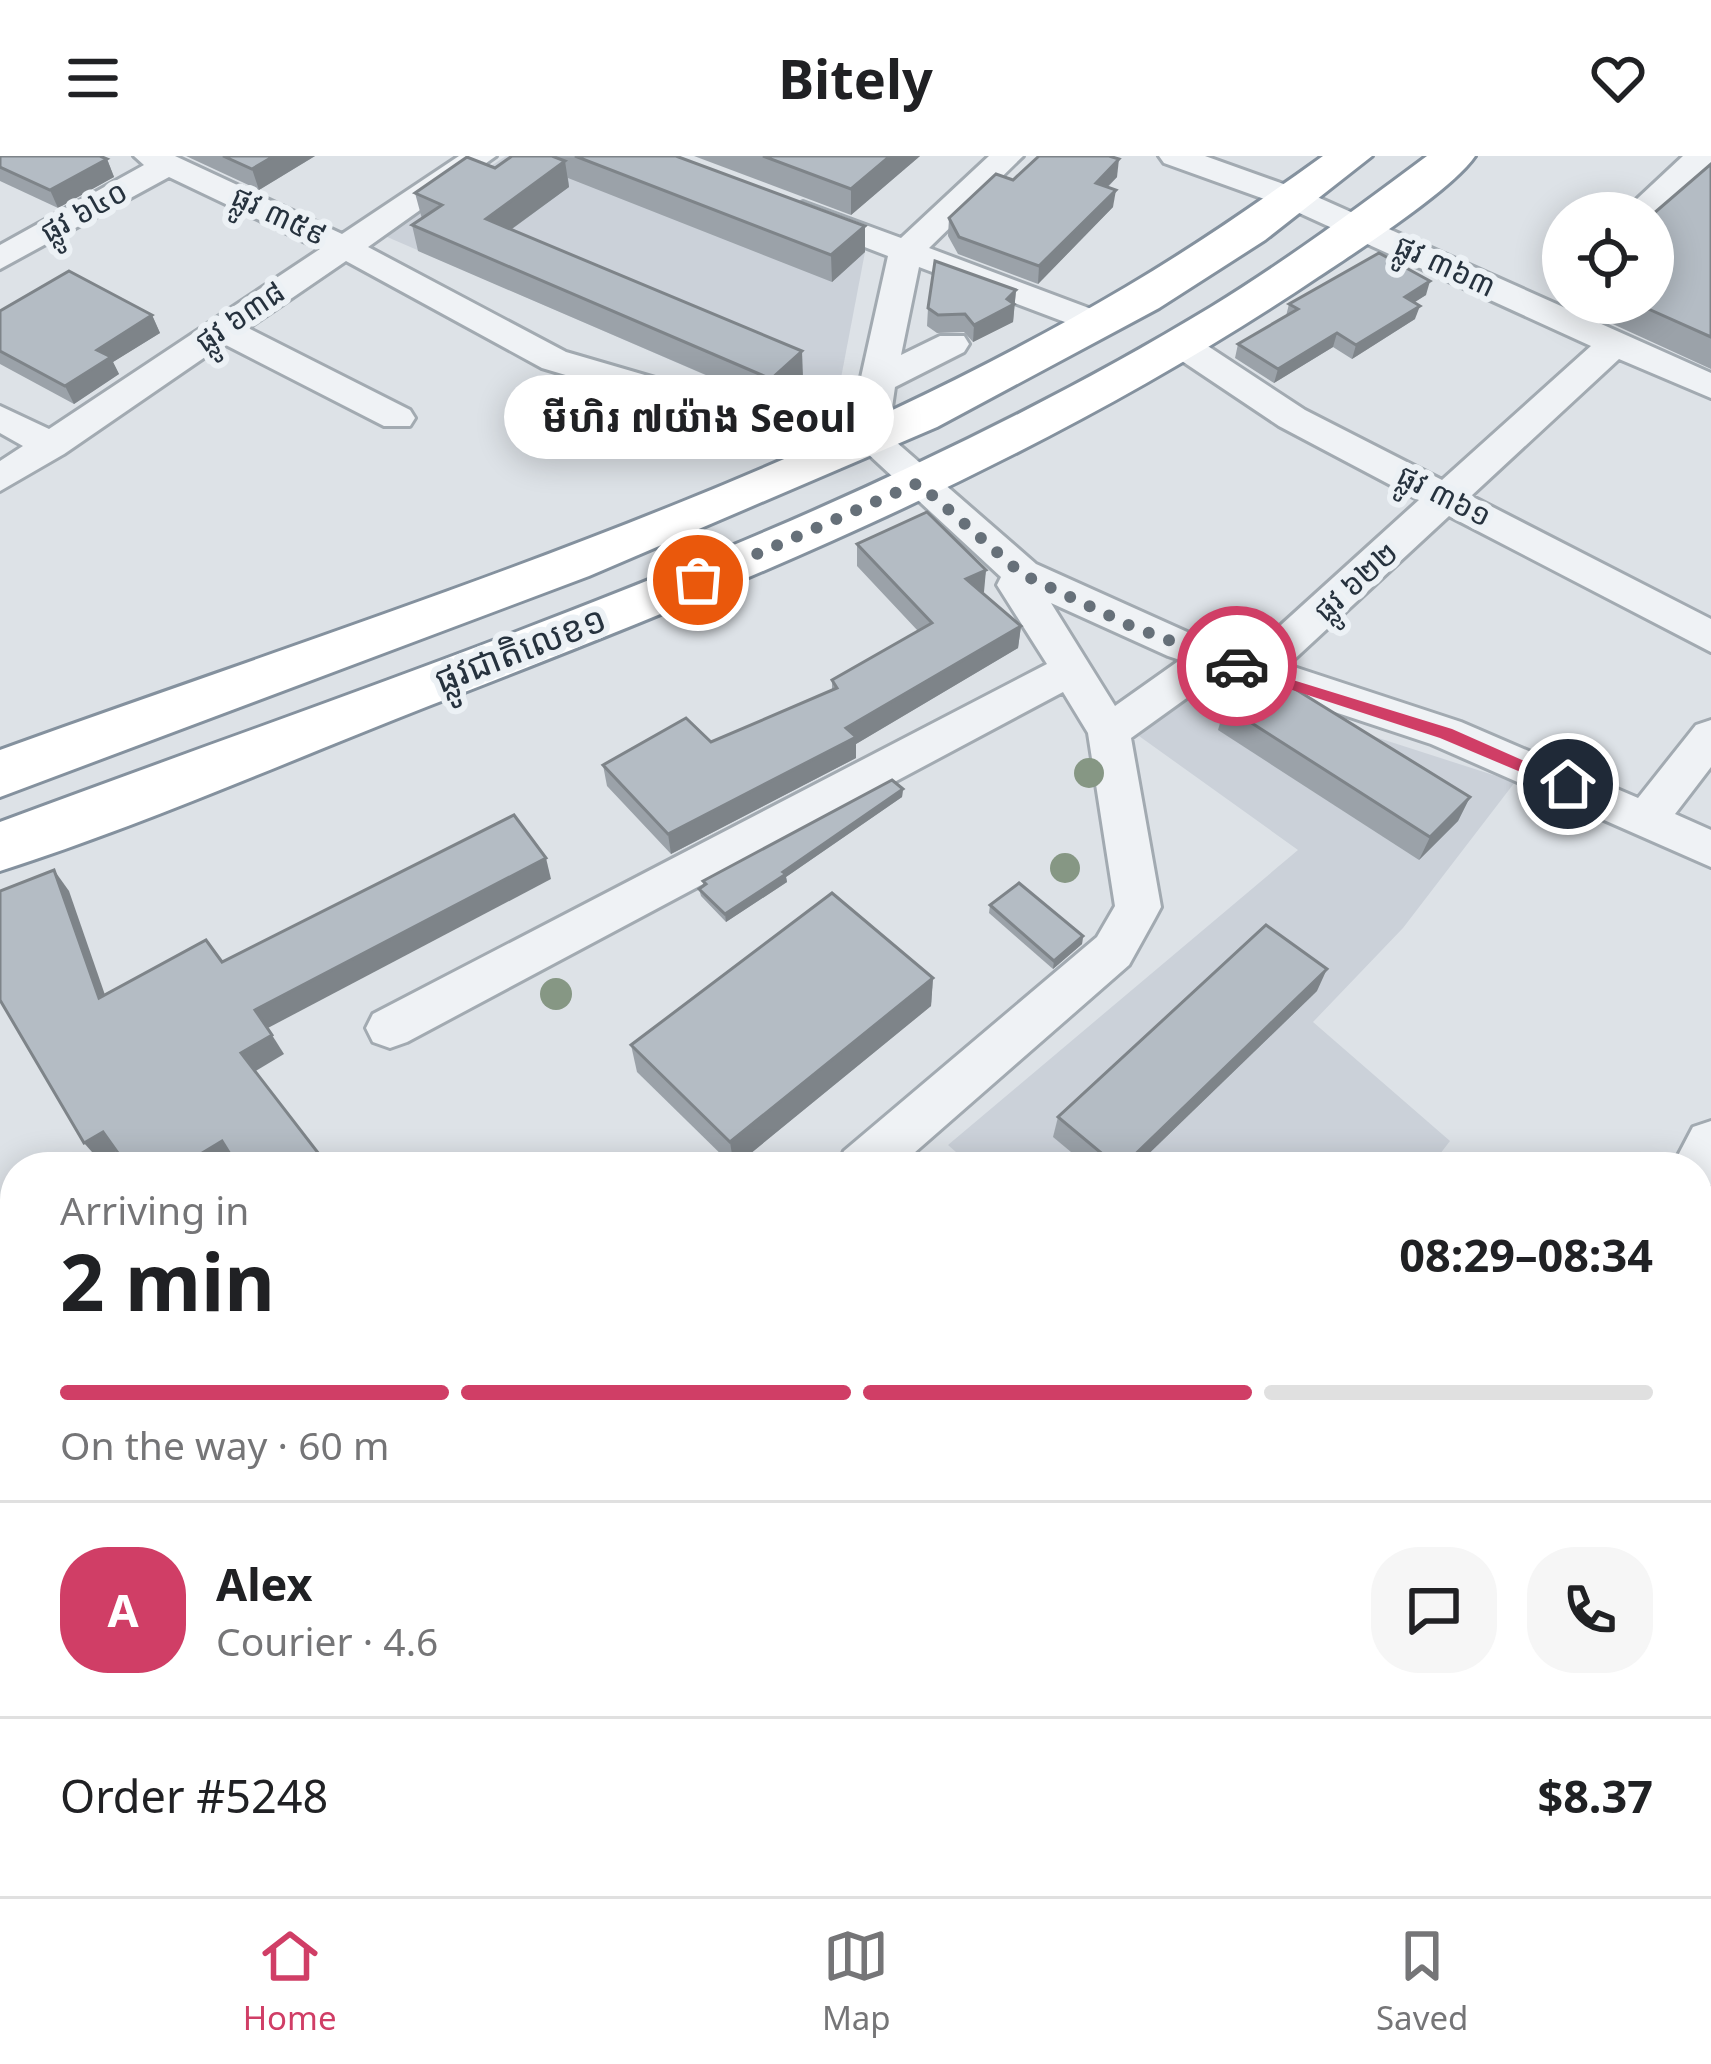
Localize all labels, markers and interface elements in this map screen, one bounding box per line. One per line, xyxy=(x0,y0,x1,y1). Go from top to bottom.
text: Bitely xyxy=(778,41,933,115)
icon: menu xyxy=(60,45,126,111)
icon: heart xyxy=(1585,45,1651,111)
street label: ផ្លូវ ៦៤០ xyxy=(32,170,138,257)
street label: ផ្លូវ ៣៥៩ xyxy=(222,175,334,261)
map controls xyxy=(1542,192,1674,324)
button: locate xyxy=(1542,192,1674,324)
street label: ផ្លូវ ៣៦៣ xyxy=(1385,223,1503,312)
street label: ផ្លូវ ៦៣៨ xyxy=(186,271,296,367)
callout: មីហិរ ៧យ៉ាង Seoul xyxy=(503,376,893,460)
text: មីហិរ ៧យ៉ាង Seoul xyxy=(542,390,856,443)
street label: ផ្លូវ ៣៦១ xyxy=(1387,454,1499,542)
pin xyxy=(647,529,749,631)
street label: ផ្លូវ ៦២២ xyxy=(1304,532,1411,635)
icon: bag xyxy=(665,547,731,613)
street label: ផ្លូវជាតិលេខ១ xyxy=(427,593,616,712)
courier xyxy=(1177,606,1297,726)
icon: car xyxy=(1204,633,1270,699)
pin xyxy=(1517,733,1619,835)
icon: home xyxy=(1535,751,1601,817)
text: Arriving in xyxy=(60,1183,249,1236)
text: 08:29–08:34 xyxy=(1399,1224,1653,1285)
text: 2 min xyxy=(60,1228,275,1334)
text: On the way · 60 m xyxy=(60,1418,389,1471)
button: chat xyxy=(1371,1547,1497,1673)
button: phone xyxy=(1527,1547,1653,1673)
text: Alex xyxy=(216,1553,313,1614)
text: A xyxy=(107,1579,139,1640)
text: Courier · 4.6 xyxy=(216,1614,438,1667)
text: Order #5248 xyxy=(60,1765,328,1826)
text: $8.37 xyxy=(1537,1765,1653,1826)
tab: Home xyxy=(243,1923,337,2040)
tab: Map xyxy=(822,1923,891,2040)
tab: Saved xyxy=(1376,1923,1468,2040)

